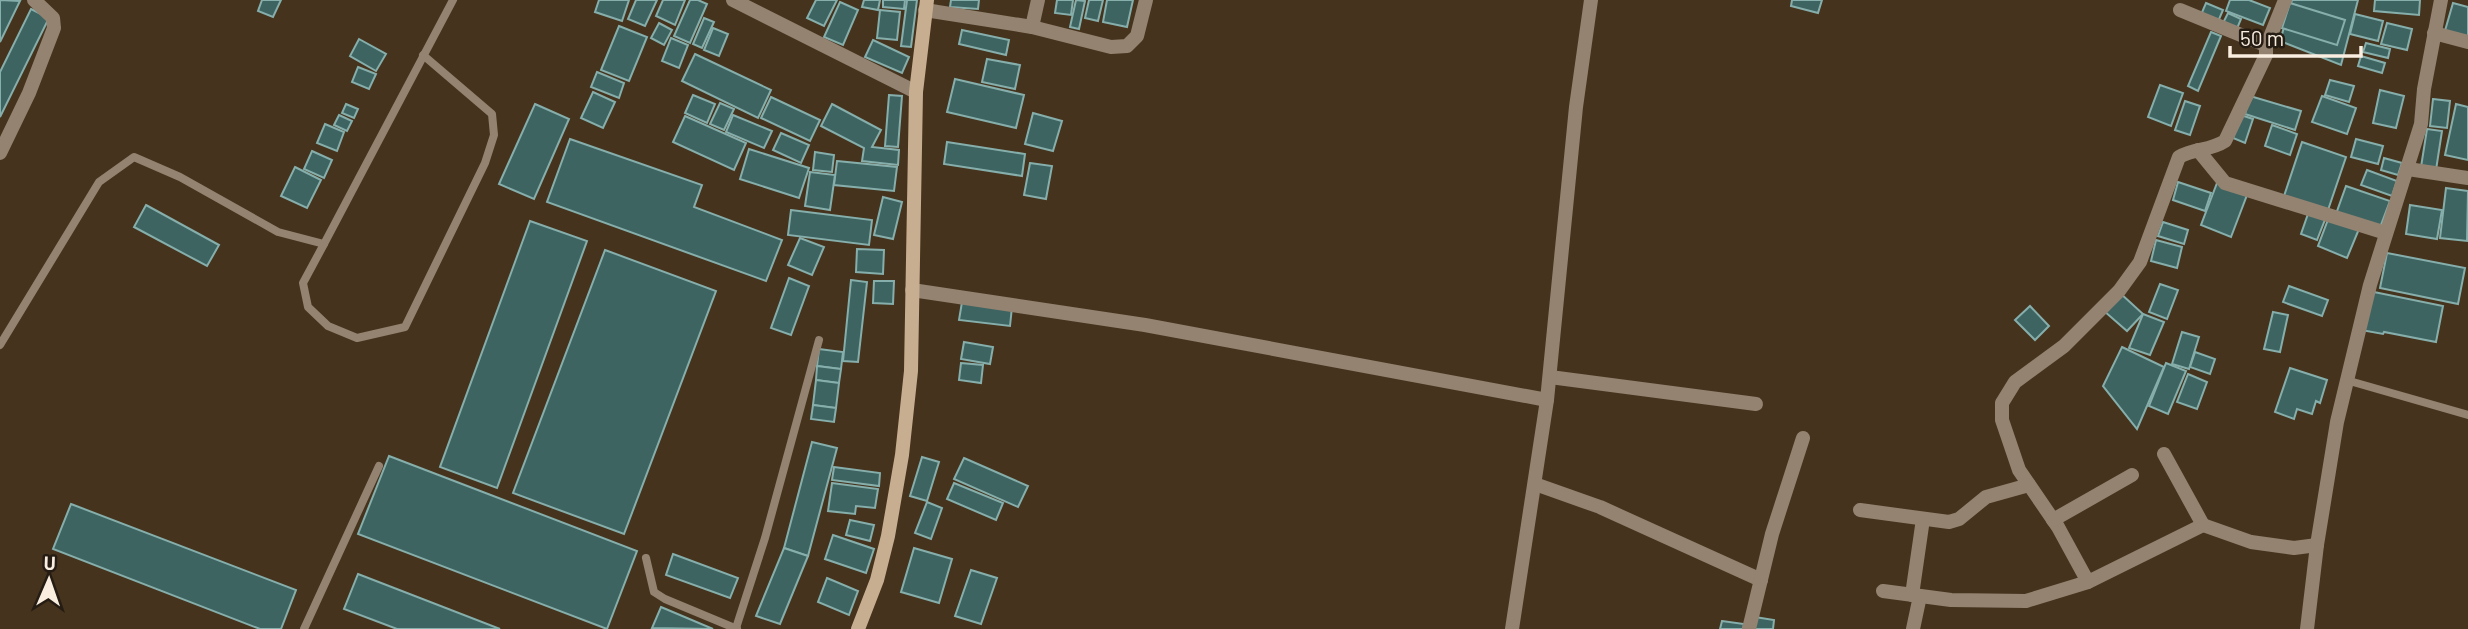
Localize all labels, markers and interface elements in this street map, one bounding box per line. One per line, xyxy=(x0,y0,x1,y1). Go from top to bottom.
scale bar xyxy=(2230,14,2361,58)
text: 50 m xyxy=(2240,25,2284,50)
north arrow xyxy=(14,545,84,615)
text: U xyxy=(43,551,56,574)

